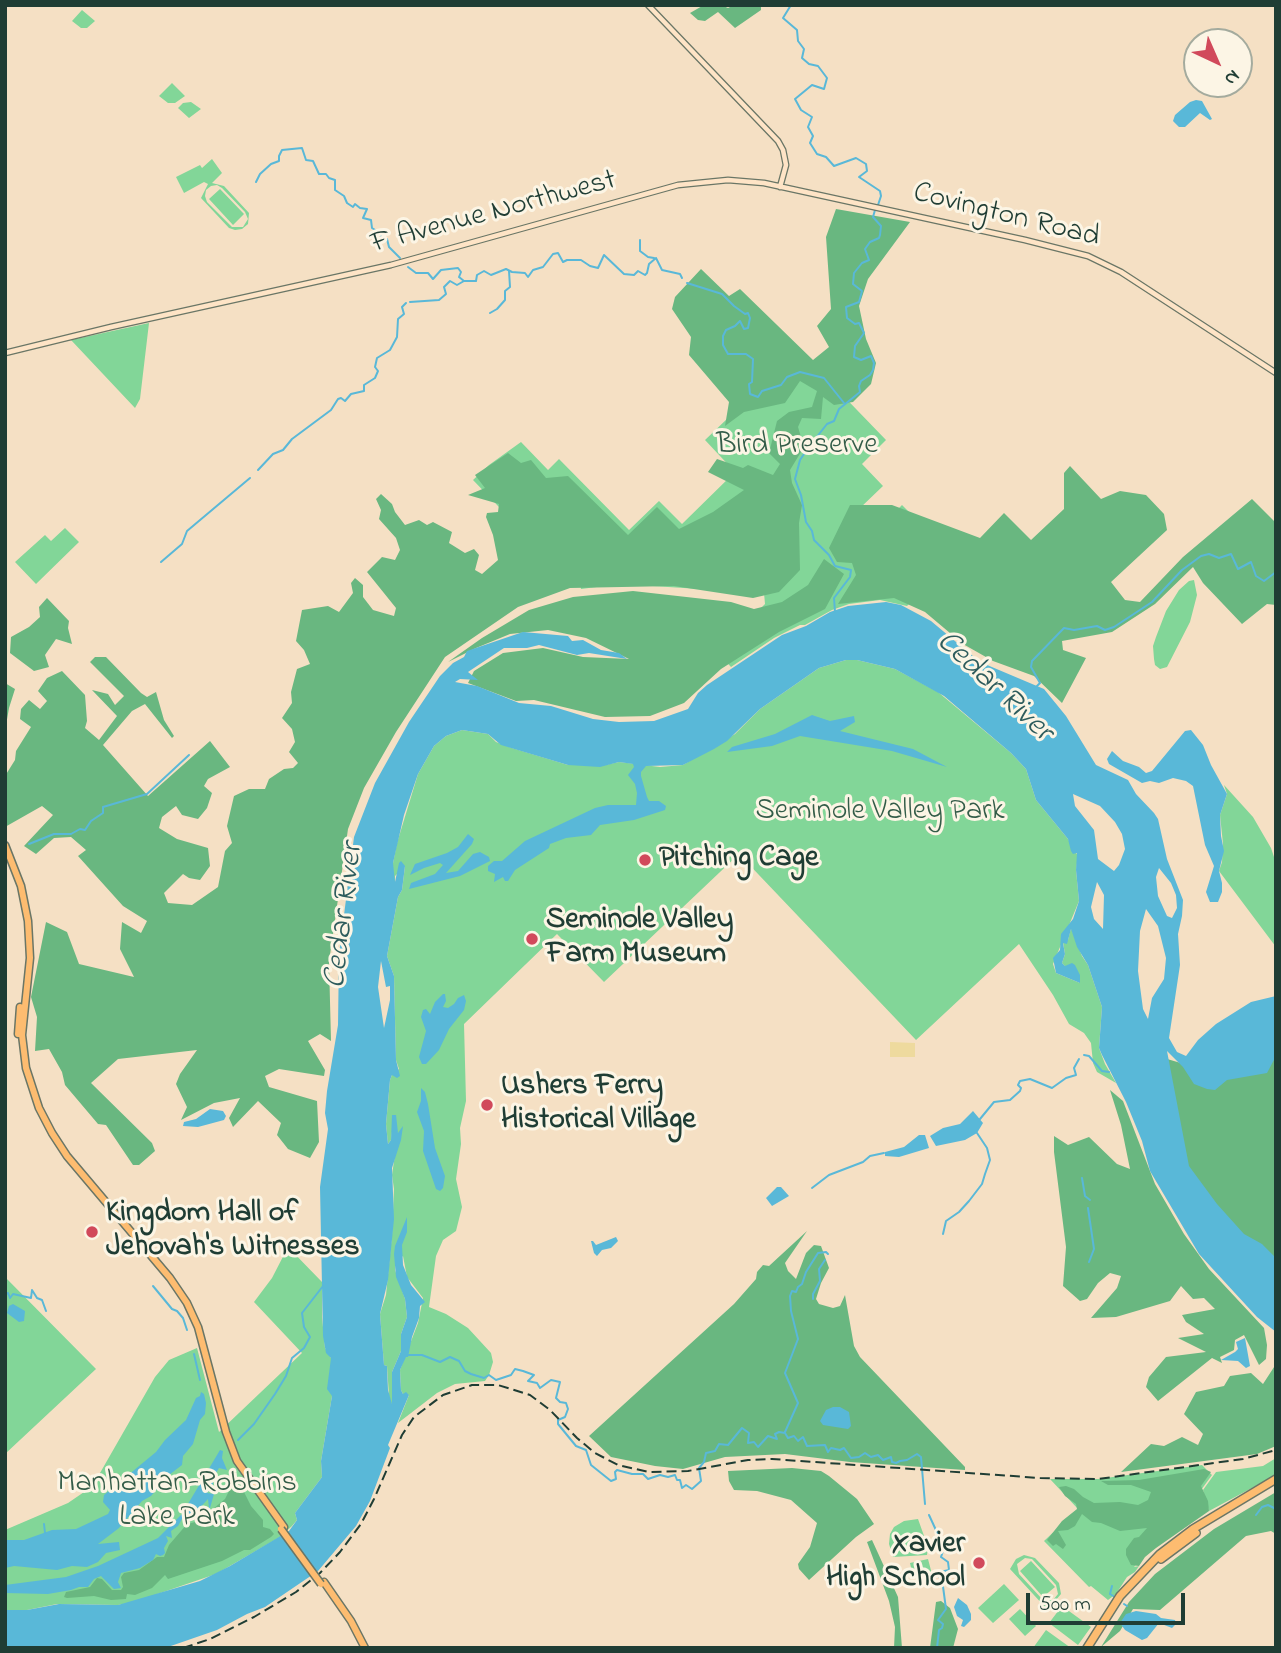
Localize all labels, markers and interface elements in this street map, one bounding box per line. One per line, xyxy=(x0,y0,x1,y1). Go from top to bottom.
north arrow xyxy=(1183,28,1253,98)
text: N xyxy=(1218,63,1246,91)
street label: F Avenue Northwest xyxy=(368,164,620,264)
street label: Covington Road xyxy=(909,176,1103,258)
park label: Bird Preserve xyxy=(716,429,878,465)
water label: Cedar River xyxy=(926,624,1060,752)
park label: Seminole Valley Park xyxy=(755,795,1005,831)
water label: Cedar River xyxy=(318,841,374,991)
place label: Pitching Cage xyxy=(659,842,818,878)
marker: Pitching Cage xyxy=(637,852,653,868)
place label: Seminole Valley Farm Museum xyxy=(546,904,733,974)
marker: Seminole Valley Farm Museum xyxy=(524,931,540,947)
place label: Ushers Ferry Historical Village xyxy=(501,1070,696,1140)
marker: Ushers Ferry Historical Village xyxy=(479,1097,495,1113)
place label: Kingdom Hall of Jehovah's Witnesses xyxy=(106,1197,360,1268)
marker: Kingdom Hall of Jehovah's Witnesses xyxy=(84,1224,100,1240)
park label: Manhattan-Robbins Lake Park xyxy=(57,1467,297,1538)
place label: Xavier High School xyxy=(826,1528,965,1598)
marker: Xavier High School xyxy=(971,1555,987,1571)
scale bar xyxy=(1029,1580,1188,1624)
text: 500 m xyxy=(1039,1590,1091,1620)

